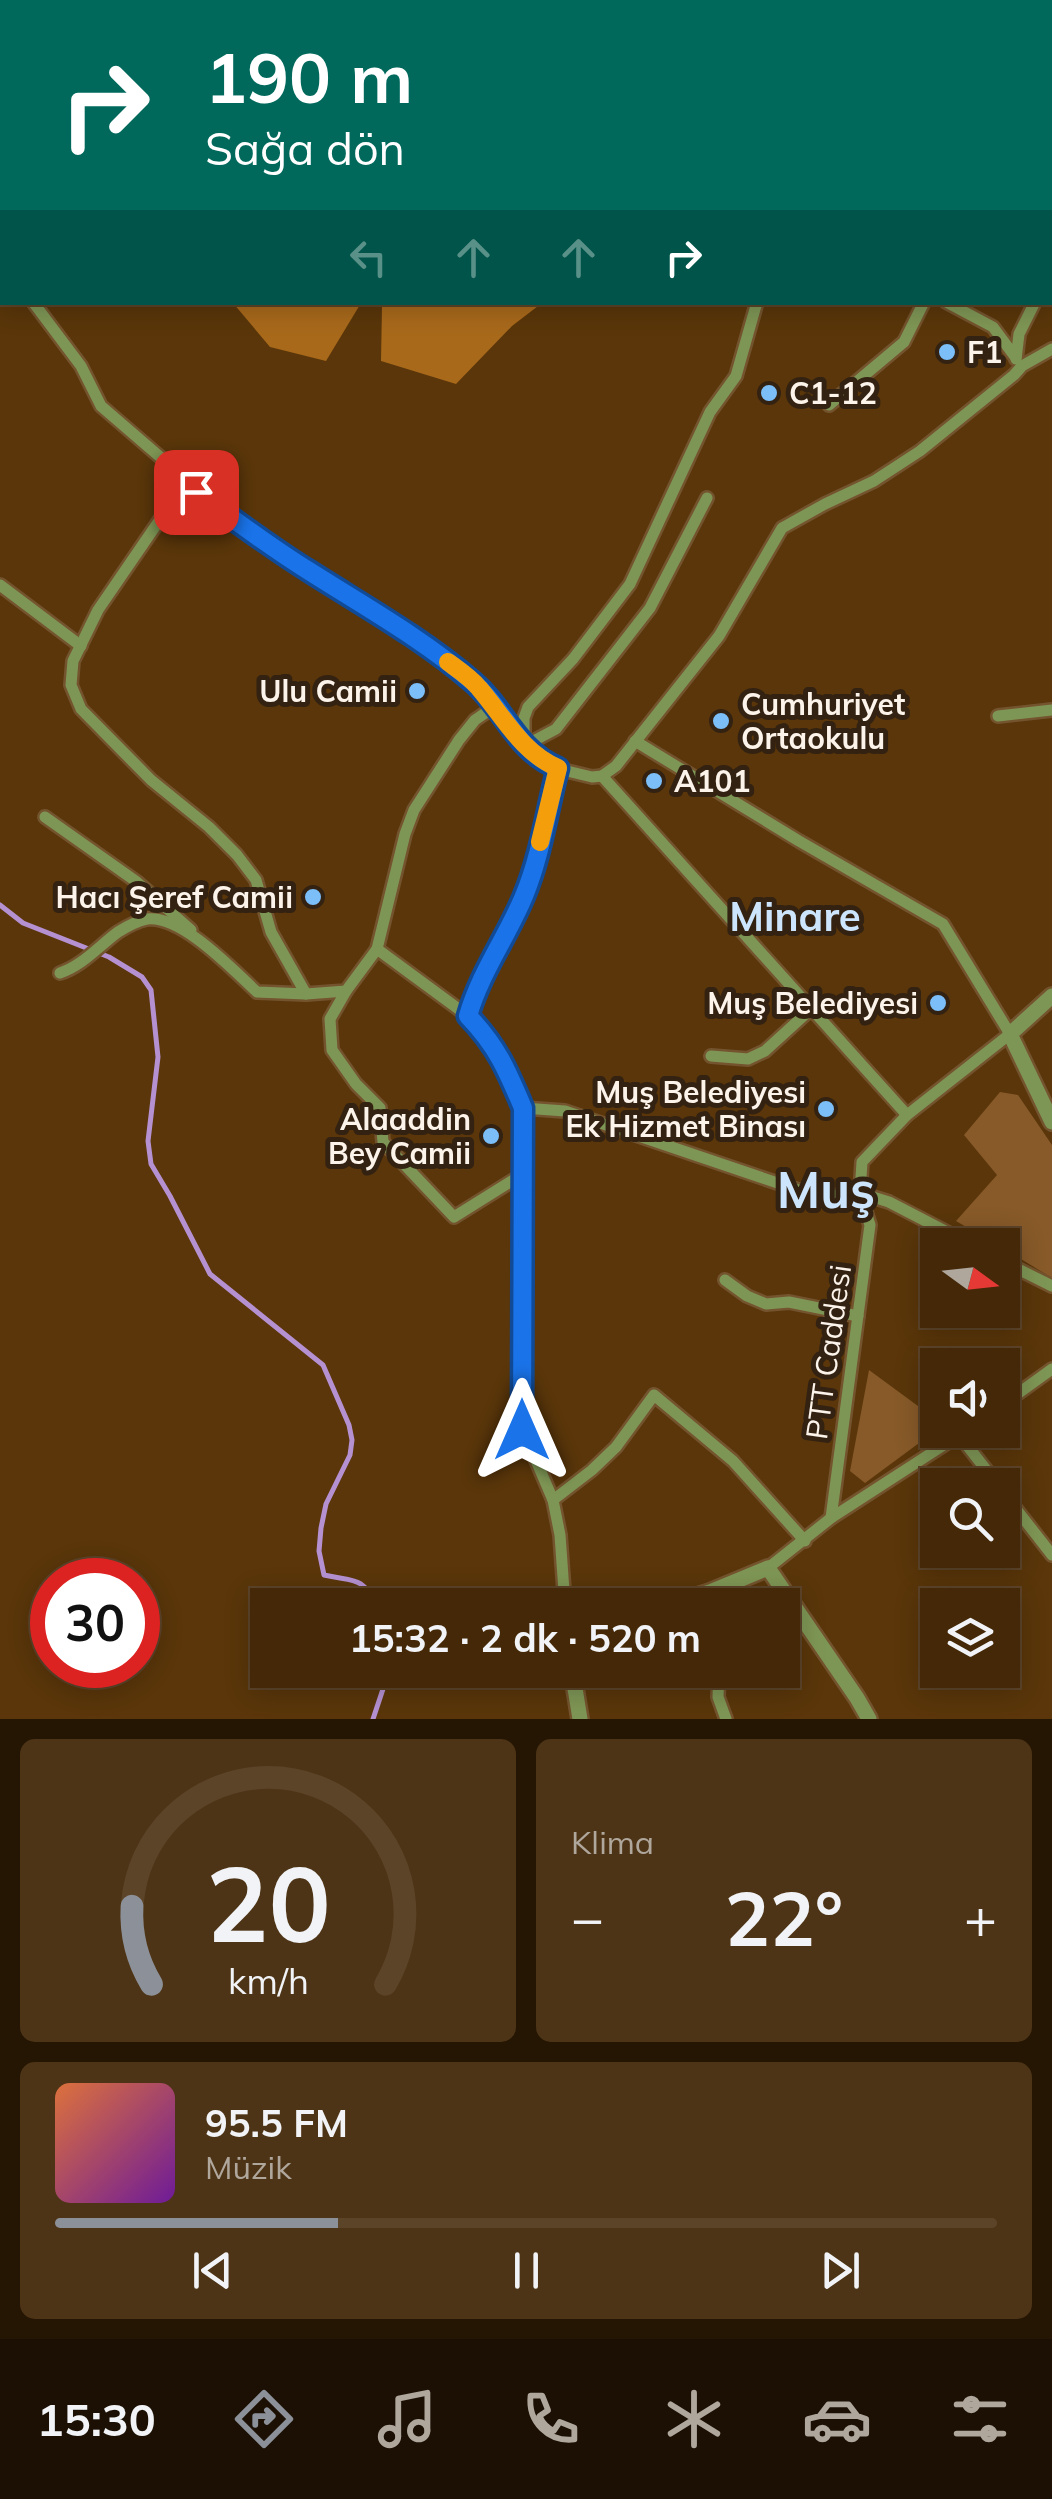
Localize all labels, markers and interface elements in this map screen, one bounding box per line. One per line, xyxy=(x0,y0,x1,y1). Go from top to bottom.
text: 190 m xyxy=(205,33,413,121)
icon: right xyxy=(40,40,170,170)
text: Sağa dön xyxy=(205,120,405,176)
icon: left xyxy=(341,230,396,285)
icon: ahead xyxy=(446,230,501,285)
icon: ahead xyxy=(551,230,606,285)
icon: right xyxy=(656,230,711,285)
place label: F1 xyxy=(967,333,1002,371)
marker: F1 xyxy=(936,341,958,363)
place label: C1-12 xyxy=(789,374,877,412)
marker: C1-12 xyxy=(758,382,780,404)
pin xyxy=(154,450,239,535)
icon: arrive xyxy=(169,465,224,520)
place label: Ulu Camii xyxy=(259,672,397,710)
marker: Ulu Camii xyxy=(406,680,428,702)
place label: Cumhuriyet Ortaokulu xyxy=(741,685,905,757)
marker: Cumhuriyet Ortaokulu xyxy=(710,710,732,732)
place label: A101 xyxy=(674,762,751,800)
marker: A101 xyxy=(643,770,665,792)
place label: Hacı Şeref Camii xyxy=(55,878,293,916)
marker: Hacı Şeref Camii xyxy=(302,886,324,908)
district label: Minare xyxy=(729,891,861,941)
place label: Muş Belediyesi xyxy=(707,984,918,1022)
marker: Muş Belediyesi xyxy=(927,992,949,1014)
place label: Muş Belediyesi Ek Hizmet Binası xyxy=(566,1073,806,1145)
marker: Muş Belediyesi Ek Hizmet Binası xyxy=(815,1098,837,1120)
place label: Alaaddin Bey Camii xyxy=(328,1100,471,1172)
marker: Alaaddin Bey Camii xyxy=(480,1125,502,1147)
district label: Muş xyxy=(777,1158,875,1221)
north arrow xyxy=(920,1228,1020,1328)
map controls xyxy=(920,1228,1020,1688)
street label: PTT Caddesi xyxy=(797,1262,859,1442)
button: sound xyxy=(920,1348,1020,1448)
position arrow xyxy=(470,1378,574,1482)
button: search xyxy=(920,1468,1020,1568)
speed limit sign: 30 xyxy=(30,1558,160,1688)
button: layers xyxy=(920,1588,1020,1688)
text: 15:32 · 2 dk · 520 m xyxy=(349,1614,701,1662)
text: Klima xyxy=(571,1822,654,1862)
text: 20 xyxy=(206,1837,330,1968)
text: 22° xyxy=(725,1871,843,1965)
text: − xyxy=(571,1883,604,1952)
text: + xyxy=(964,1883,997,1952)
text: km/h xyxy=(228,1958,308,2003)
text: 95.5 FM xyxy=(205,2099,348,2147)
text: Müzik xyxy=(205,2147,292,2187)
icon: previous xyxy=(185,2243,240,2298)
icon: pause xyxy=(499,2243,554,2298)
icon: next xyxy=(813,2243,868,2298)
icon: directions xyxy=(229,2384,299,2454)
icon: music xyxy=(372,2384,442,2454)
icon: phone xyxy=(516,2384,586,2454)
icon: climate xyxy=(659,2384,729,2454)
icon: car xyxy=(802,2384,872,2454)
icon: filters xyxy=(945,2384,1015,2454)
text: 15:30 xyxy=(37,2391,156,2447)

